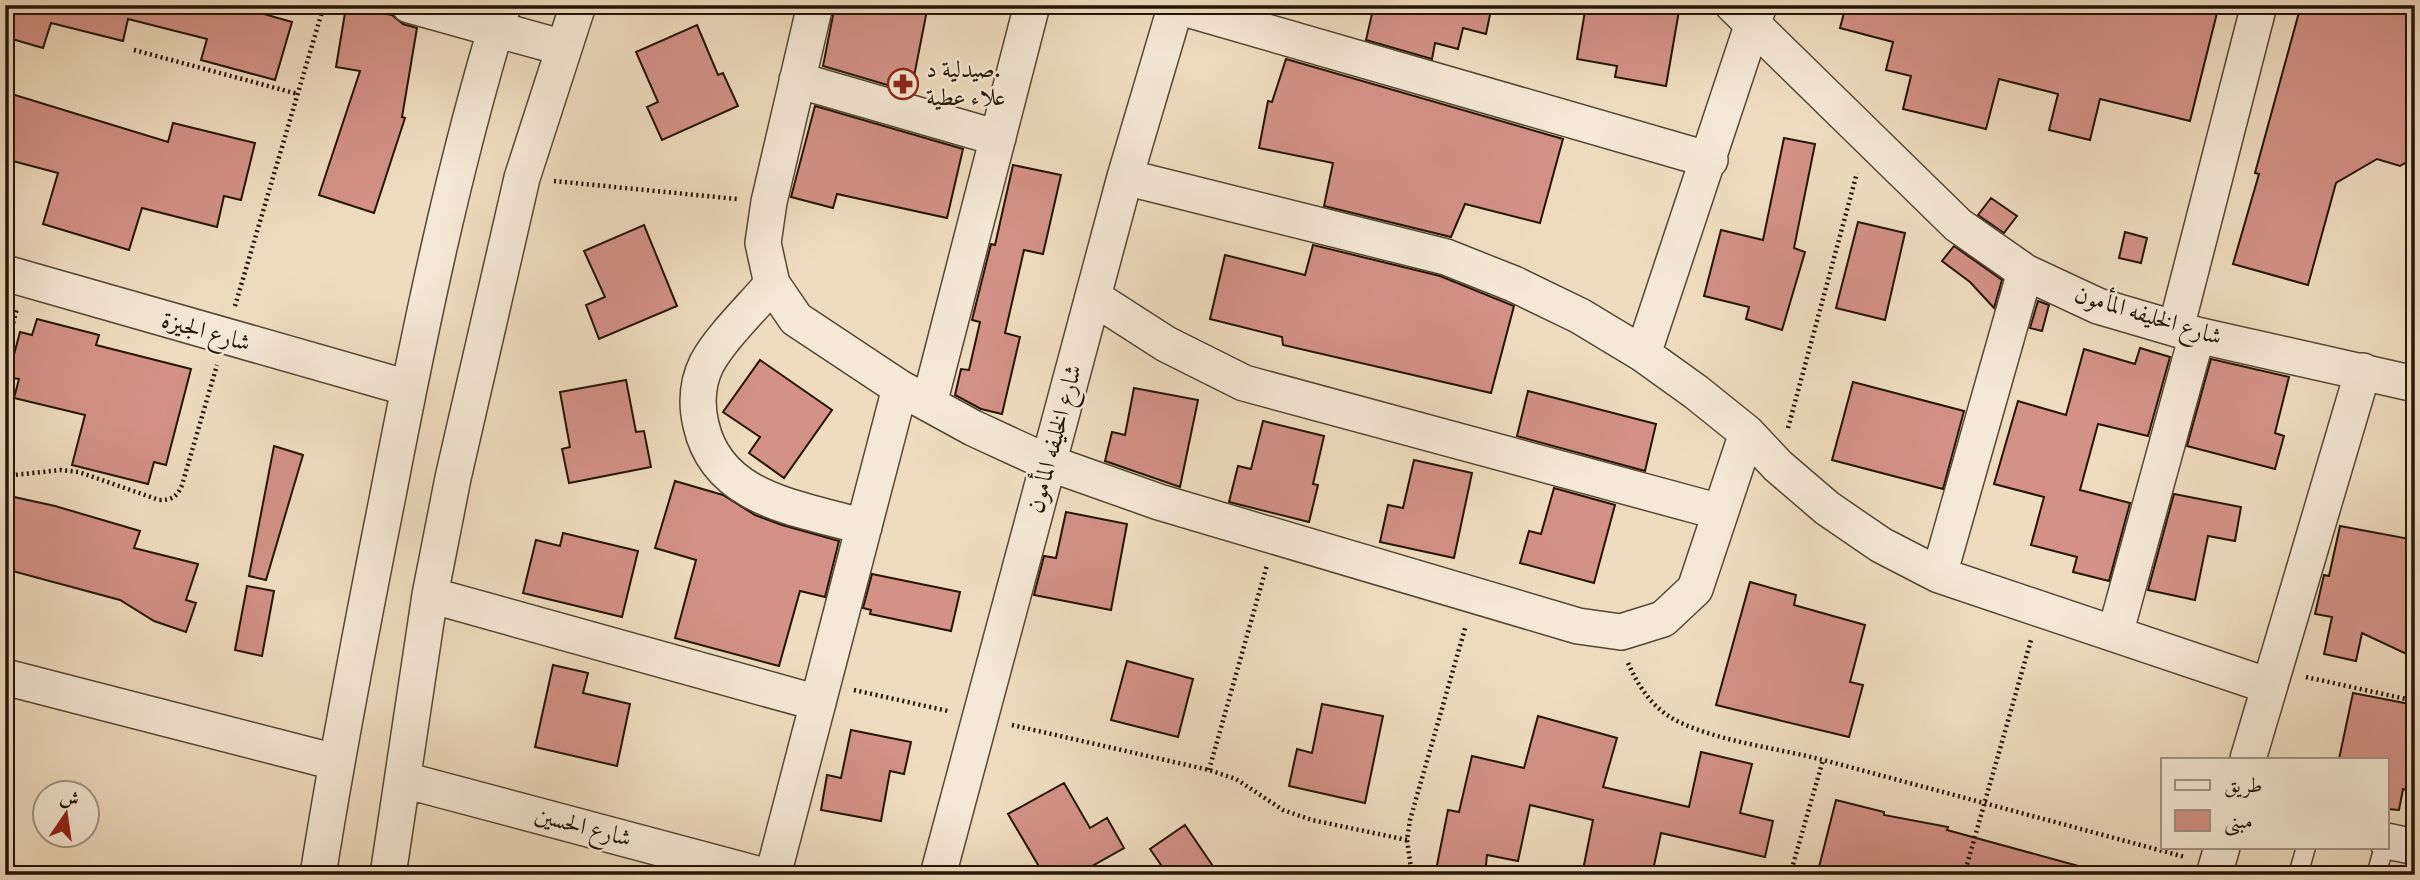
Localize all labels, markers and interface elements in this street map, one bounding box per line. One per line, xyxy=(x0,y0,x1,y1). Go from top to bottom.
place label: صيدلية د. علاء عطية xyxy=(926,55,1006,113)
pharmacy icon: صيدلية د. علاء عطية xyxy=(886,67,920,101)
street label: شارع الخليفه المأمون xyxy=(2069,276,2226,356)
street label: شارع الجيزة xyxy=(157,305,254,363)
street label: شارع الخليفه المأمون xyxy=(1018,361,1093,518)
legend xyxy=(2161,758,2388,848)
text: طريق xyxy=(2224,773,2262,799)
north arrow xyxy=(32,778,102,848)
text: ش xyxy=(58,785,81,812)
street label: شارع الحسين xyxy=(530,800,635,858)
text: مبنى xyxy=(2224,809,2253,836)

